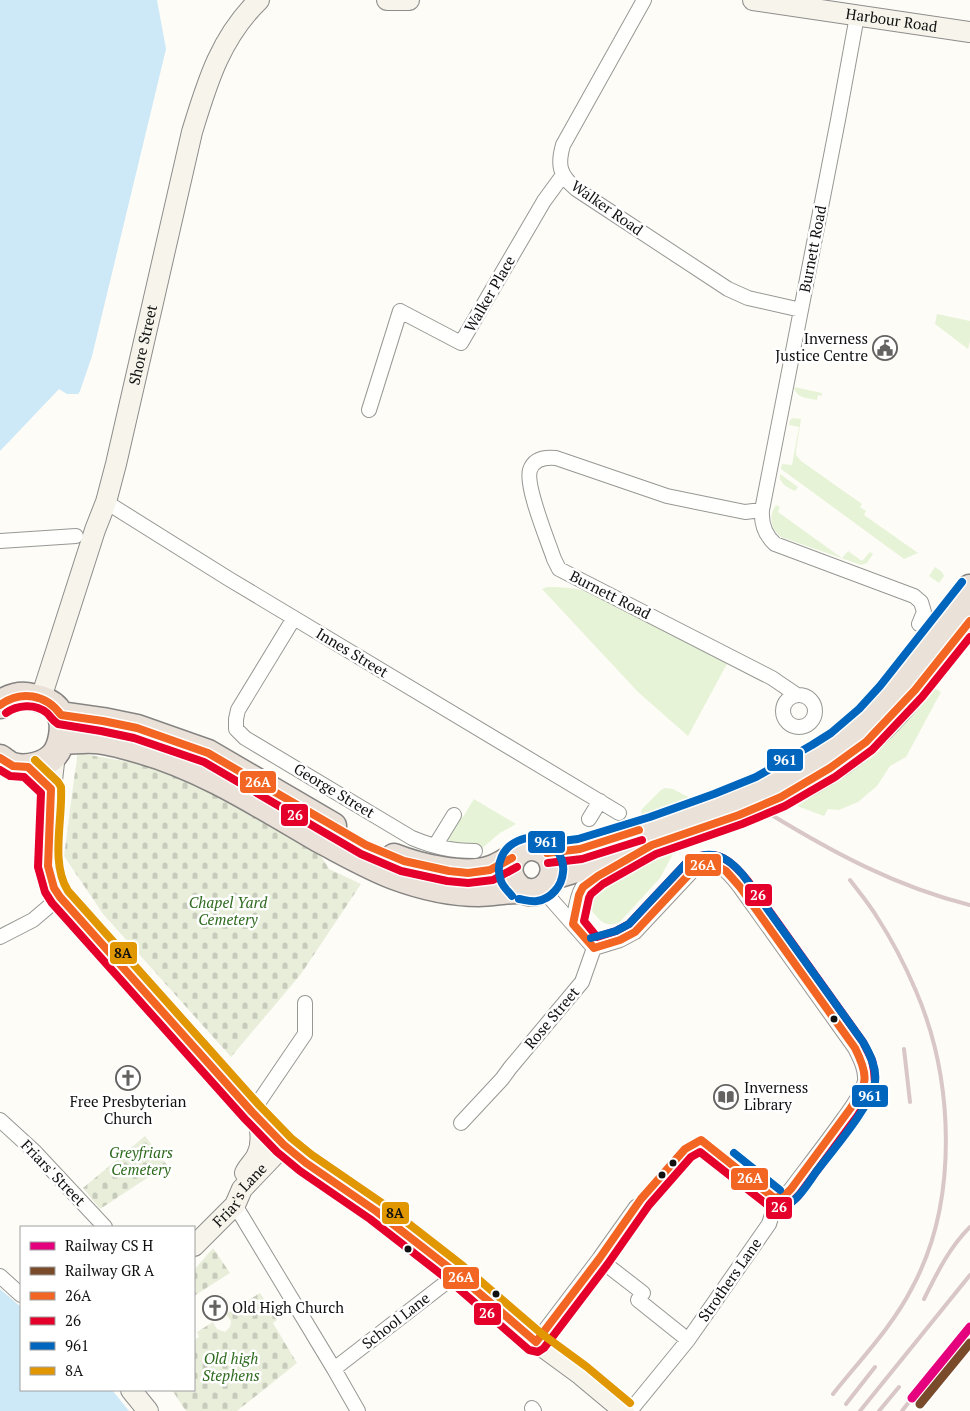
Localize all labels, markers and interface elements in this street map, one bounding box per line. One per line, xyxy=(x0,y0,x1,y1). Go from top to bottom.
street label: Harbour Road xyxy=(845,3,939,36)
street label: Walker Road xyxy=(568,175,647,239)
street label: Burnett Road xyxy=(794,204,830,294)
street label: Walker Place xyxy=(459,252,519,335)
street label: Shore Street xyxy=(123,302,161,387)
place label: Inverness Justice Centre xyxy=(775,328,868,365)
public building icon: Inverness Justice Centre xyxy=(872,335,898,361)
street label: Burnett Road xyxy=(567,565,654,623)
street label: Innes Street xyxy=(313,623,393,682)
line badge: 961 xyxy=(766,748,804,772)
text: 961 xyxy=(773,750,797,769)
street label: George Street xyxy=(290,758,379,822)
line badge: 26A xyxy=(239,770,277,794)
text: 26A xyxy=(245,772,272,791)
line badge: 26 xyxy=(280,803,309,827)
text: 26 xyxy=(287,805,303,824)
line badge: 961 xyxy=(527,830,566,854)
text: 961 xyxy=(534,832,558,851)
line badge: 26A xyxy=(684,853,722,877)
text: 26A xyxy=(690,855,717,874)
line badge: 26 xyxy=(744,883,773,907)
text: 26 xyxy=(750,885,766,904)
park label: Chapel Yard Cemetery xyxy=(189,892,268,929)
line badge: 8A xyxy=(109,941,138,965)
text: 8A xyxy=(114,943,133,962)
street label: Rose Street xyxy=(519,982,583,1053)
unlabelled marker xyxy=(829,1014,839,1024)
church icon: Free Presbyterian Church xyxy=(115,1065,141,1091)
place label: Inverness Library xyxy=(744,1077,808,1114)
library icon: Inverness Library xyxy=(713,1084,739,1110)
line badge: 961 xyxy=(851,1084,889,1108)
text: 961 xyxy=(858,1086,882,1105)
place label: Free Presbyterian Church xyxy=(70,1091,186,1128)
street label: Friars' Street xyxy=(17,1135,91,1210)
park label: Greyfriars Cemetery xyxy=(109,1142,173,1179)
street label: Friar's Lane xyxy=(208,1158,271,1231)
unlabelled marker xyxy=(668,1158,678,1168)
line badge: 26A xyxy=(730,1167,769,1191)
text: 26A xyxy=(737,1168,764,1187)
unlabelled marker xyxy=(657,1170,667,1180)
line badge: 26 xyxy=(765,1196,793,1220)
text: 26 xyxy=(771,1197,787,1216)
line badge: 8A xyxy=(381,1201,410,1225)
text: 8A xyxy=(386,1203,405,1222)
legend xyxy=(20,1226,195,1391)
street label: Strothers Lane xyxy=(693,1234,765,1325)
text: Railway CS H xyxy=(65,1235,153,1255)
unlabelled marker xyxy=(403,1244,413,1254)
text: Railway GR A xyxy=(65,1260,155,1280)
line badge: 26A xyxy=(442,1266,480,1290)
text: 26A xyxy=(448,1267,475,1286)
text: 26A xyxy=(65,1285,92,1305)
street label: School Lane xyxy=(357,1287,433,1353)
unlabelled marker xyxy=(491,1289,501,1299)
church icon: Old High Church xyxy=(202,1295,228,1321)
place label: Old High Church xyxy=(232,1297,344,1317)
line badge: 26 xyxy=(473,1302,502,1326)
text: 26 xyxy=(479,1303,495,1322)
text: 26 xyxy=(65,1310,81,1330)
text: 961 xyxy=(65,1335,89,1355)
park label: Old high Stephens xyxy=(202,1348,260,1385)
text: 8A xyxy=(65,1360,84,1380)

